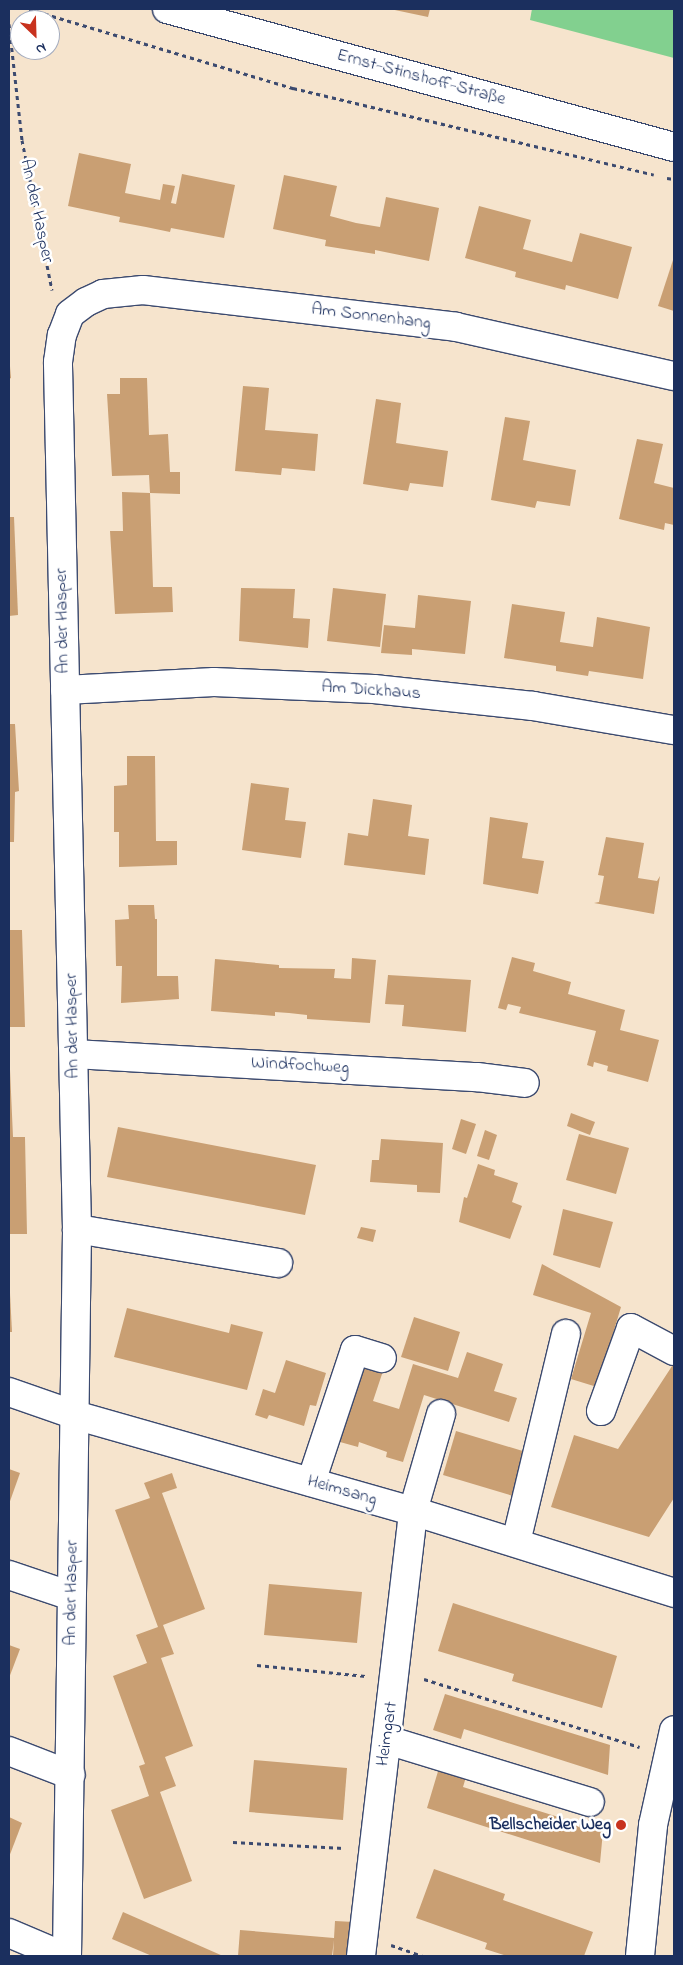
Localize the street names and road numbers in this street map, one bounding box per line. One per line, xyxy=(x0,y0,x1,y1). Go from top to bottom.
street label: Ernst-Stinshoff-Straße xyxy=(334,45,508,111)
street label: An der Hasper xyxy=(14,157,58,265)
street label: Am Sonnenhang xyxy=(310,299,432,335)
street label: An der Hasper xyxy=(51,568,75,674)
street label: Am Dickhaus xyxy=(321,677,421,705)
street label: An der Hasper xyxy=(61,973,85,1079)
street label: Windfochweg xyxy=(250,1053,350,1079)
street label: Heimsang xyxy=(305,1471,379,1511)
street label: An der Hasper xyxy=(60,1540,84,1646)
street label: Heimgart xyxy=(373,1700,403,1768)

